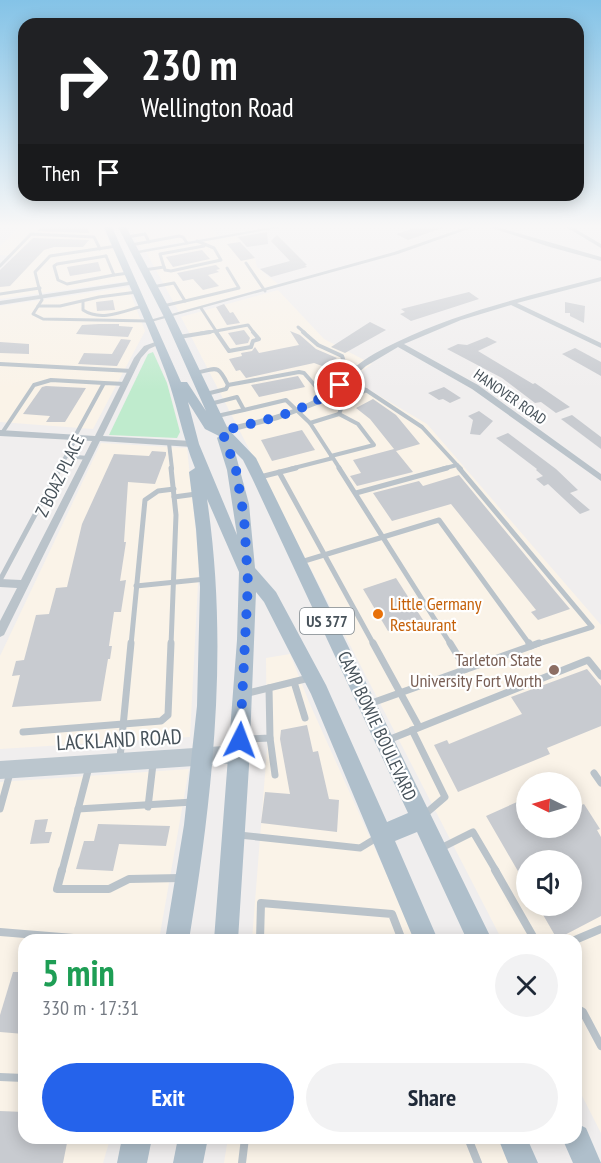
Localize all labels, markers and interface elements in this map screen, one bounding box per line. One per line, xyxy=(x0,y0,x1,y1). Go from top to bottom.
text: 230 m xyxy=(141,37,238,92)
icon: right xyxy=(42,42,120,120)
text: Wellington Road xyxy=(141,90,294,124)
icon: arrive xyxy=(92,156,125,189)
text: Then xyxy=(42,159,80,187)
pin xyxy=(314,359,365,410)
street label: HANOVER ROAD xyxy=(470,365,550,429)
icon: arrive xyxy=(323,368,356,401)
street label: Z BOAZ PLACE xyxy=(30,431,89,521)
place label: Little Germany Restaurant xyxy=(390,592,482,636)
marker: Little Germany Restaurant xyxy=(371,607,385,621)
road number: US 377 xyxy=(300,608,354,634)
street label: CAMP BOWIE BOULEVARD xyxy=(333,647,422,804)
place label: Tarleton State University Fort Worth xyxy=(410,648,542,692)
marker: Tarleton State University Fort Worth xyxy=(547,663,561,677)
position arrow xyxy=(208,708,272,772)
street label: LACKLAND ROAD xyxy=(56,723,182,756)
north arrow xyxy=(516,772,582,838)
map controls xyxy=(516,772,582,916)
button: sound xyxy=(516,850,582,916)
text: 5 min xyxy=(42,949,115,996)
button: close xyxy=(495,954,558,1017)
text: 330 m · 17:31 xyxy=(42,995,139,1021)
button: Exit xyxy=(42,1063,294,1132)
button: Share xyxy=(306,1063,558,1132)

